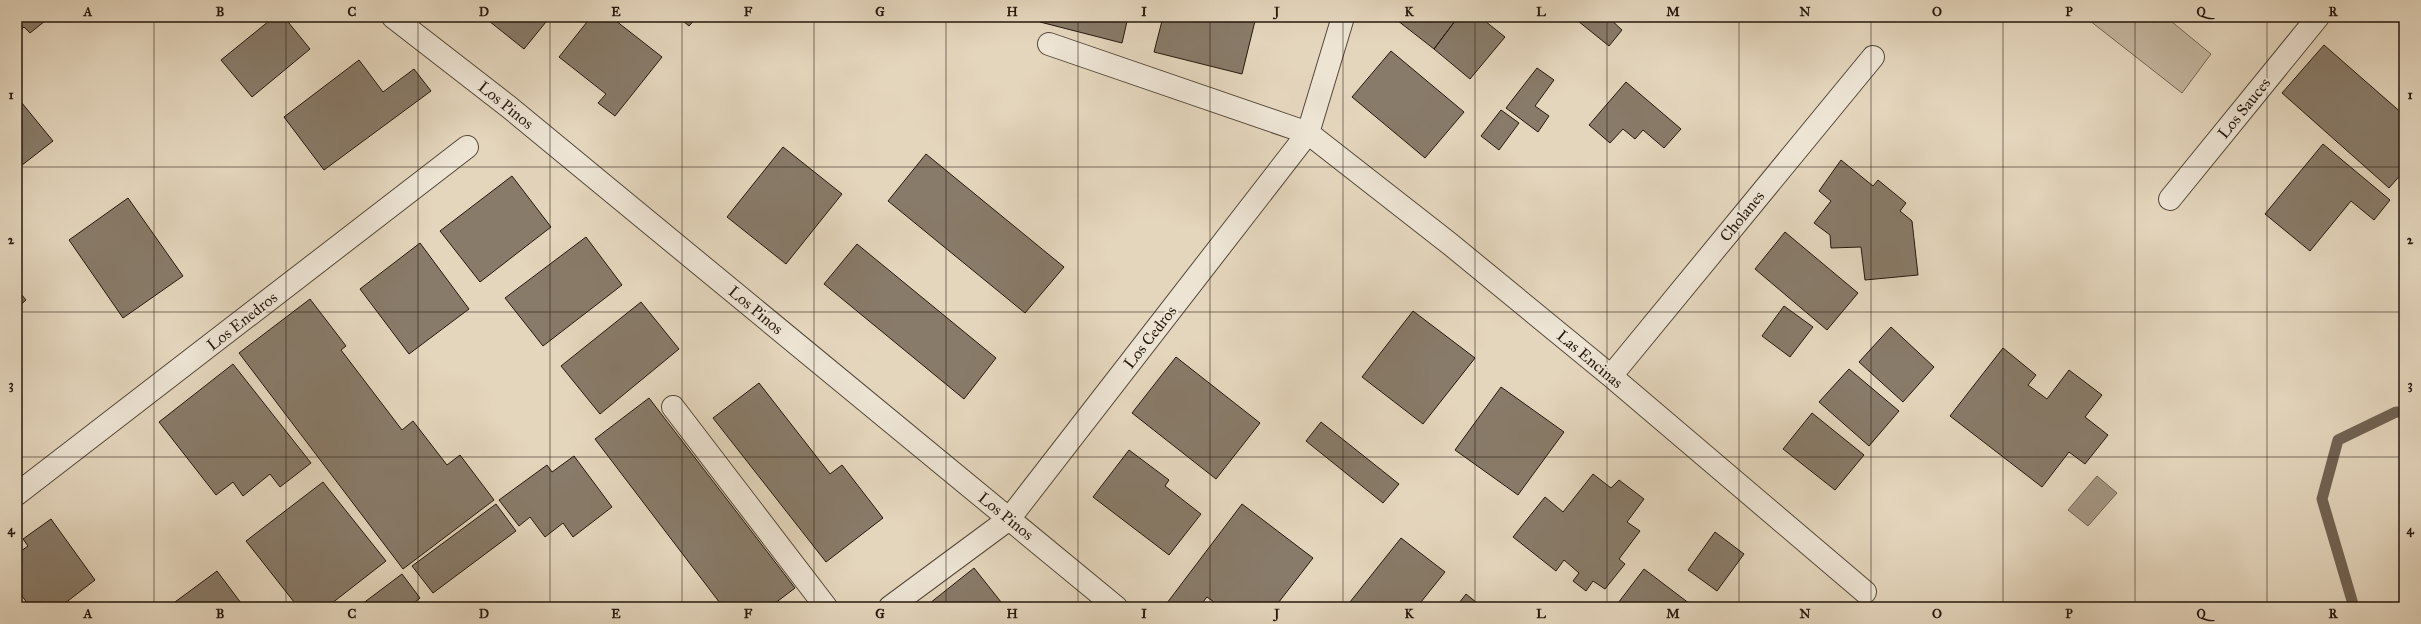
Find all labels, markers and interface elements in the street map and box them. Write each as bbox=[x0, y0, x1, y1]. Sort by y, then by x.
text: A bbox=[83, 4, 93, 20]
text: B bbox=[216, 4, 225, 20]
text: C bbox=[348, 4, 357, 20]
text: D bbox=[479, 4, 489, 20]
text: E bbox=[611, 4, 621, 20]
text: F bbox=[744, 4, 753, 20]
text: G bbox=[875, 4, 885, 20]
text: H bbox=[1006, 4, 1018, 20]
text: I bbox=[1141, 4, 1147, 20]
text: J bbox=[1272, 4, 1280, 20]
text: K bbox=[1404, 4, 1414, 20]
text: L bbox=[1536, 4, 1546, 20]
text: M bbox=[1666, 4, 1680, 20]
text: N bbox=[1799, 4, 1811, 20]
text: O bbox=[1932, 4, 1942, 20]
text: P bbox=[2065, 4, 2073, 20]
text: Q bbox=[2196, 4, 2215, 20]
text: R bbox=[2328, 4, 2338, 20]
street label: Los Sauces bbox=[2214, 74, 2274, 142]
street label: Los Pinos bbox=[475, 77, 538, 133]
text: 1 bbox=[8, 87, 14, 103]
text: 1 bbox=[2407, 87, 2413, 103]
street label: Cholanes bbox=[1716, 187, 1768, 245]
text: 2 bbox=[8, 232, 15, 248]
text: 2 bbox=[2407, 232, 2414, 248]
street label: Los Pinos bbox=[725, 282, 787, 338]
street label: Los Enedros bbox=[203, 288, 281, 354]
street label: Los Cedros bbox=[1119, 302, 1181, 372]
street label: Las Encinas bbox=[1553, 326, 1627, 392]
text: 3 bbox=[8, 377, 14, 393]
text: 3 bbox=[2407, 377, 2413, 393]
street label: Los Pinos bbox=[975, 488, 1038, 544]
text: 4 bbox=[7, 522, 15, 538]
text: 4 bbox=[2406, 522, 2414, 538]
text: A bbox=[83, 606, 93, 622]
text: B bbox=[216, 606, 225, 622]
text: C bbox=[348, 606, 357, 622]
text: D bbox=[479, 606, 489, 622]
text: E bbox=[611, 606, 621, 622]
text: F bbox=[744, 606, 753, 622]
text: G bbox=[875, 606, 885, 622]
text: H bbox=[1006, 606, 1018, 622]
text: I bbox=[1141, 606, 1147, 622]
text: J bbox=[1272, 606, 1280, 622]
text: K bbox=[1404, 606, 1414, 622]
text: L bbox=[1536, 606, 1546, 622]
text: M bbox=[1666, 606, 1680, 622]
text: N bbox=[1799, 606, 1811, 622]
text: O bbox=[1932, 606, 1942, 622]
text: P bbox=[2065, 606, 2073, 622]
text: Q bbox=[2196, 606, 2215, 622]
text: R bbox=[2328, 606, 2338, 622]

